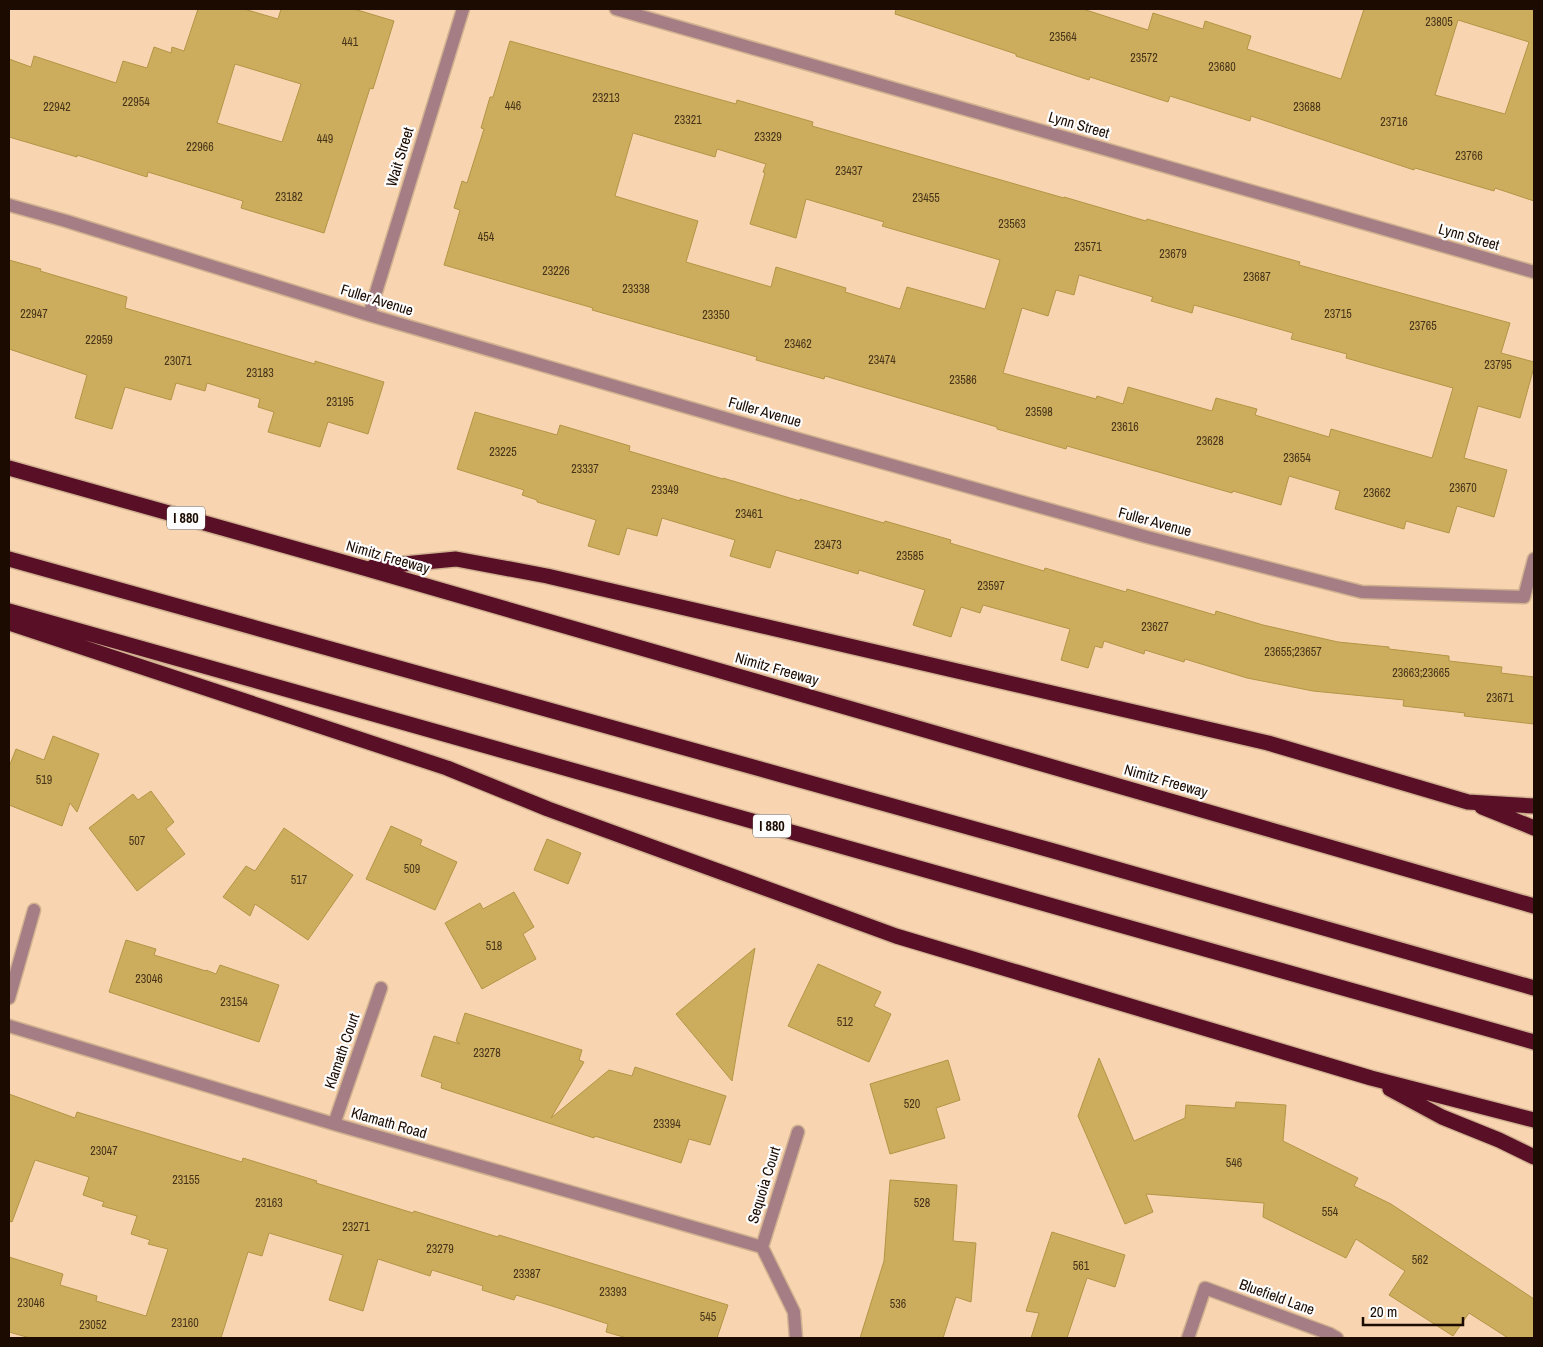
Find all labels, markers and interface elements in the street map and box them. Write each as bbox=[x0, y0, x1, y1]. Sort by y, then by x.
house number: 23805 bbox=[1425, 14, 1453, 30]
house number: 23564 bbox=[1049, 29, 1077, 45]
house number: 441 bbox=[342, 34, 359, 50]
house number: 23572 bbox=[1130, 50, 1158, 66]
house number: 23680 bbox=[1208, 59, 1236, 75]
house number: 23213 bbox=[592, 90, 620, 106]
house number: 22954 bbox=[122, 94, 150, 110]
house number: 446 bbox=[505, 98, 521, 114]
house number: 22942 bbox=[43, 99, 71, 115]
house number: 23688 bbox=[1293, 99, 1321, 115]
street label: Lynn Street bbox=[1046, 106, 1113, 143]
house number: 23321 bbox=[674, 112, 702, 128]
house number: 23716 bbox=[1380, 114, 1408, 130]
street label: Wait Street bbox=[381, 124, 419, 189]
house number: 23329 bbox=[754, 129, 782, 145]
house number: 449 bbox=[317, 131, 333, 147]
house number: 22966 bbox=[186, 139, 214, 155]
house number: 23766 bbox=[1455, 148, 1483, 164]
house number: 23437 bbox=[835, 163, 863, 179]
house number: 23182 bbox=[275, 189, 303, 205]
house number: 23455 bbox=[912, 190, 940, 206]
house number: 23563 bbox=[998, 216, 1026, 232]
street label: Lynn Street bbox=[1436, 218, 1503, 255]
house number: 454 bbox=[478, 229, 495, 245]
house number: 23571 bbox=[1074, 239, 1102, 255]
house number: 23679 bbox=[1159, 246, 1187, 262]
house number: 23226 bbox=[542, 263, 570, 279]
house number: 23687 bbox=[1243, 269, 1271, 285]
street label: Fuller Avenue bbox=[338, 279, 416, 321]
house number: 23338 bbox=[622, 281, 650, 297]
house number: 22947 bbox=[20, 306, 48, 322]
house number: 23715 bbox=[1324, 306, 1352, 322]
house number: 23350 bbox=[702, 307, 730, 323]
house number: 23765 bbox=[1409, 318, 1437, 334]
house number: 22959 bbox=[85, 332, 113, 348]
house number: 23462 bbox=[784, 336, 812, 352]
house number: 23474 bbox=[868, 352, 896, 368]
house number: 23071 bbox=[164, 353, 192, 369]
house number: 23795 bbox=[1484, 357, 1512, 373]
house number: 23183 bbox=[246, 365, 274, 381]
house number: 23586 bbox=[949, 372, 977, 388]
street label: Fuller Avenue bbox=[726, 391, 804, 432]
house number: 23195 bbox=[326, 394, 354, 410]
house number: 23598 bbox=[1025, 404, 1053, 420]
house number: 23616 bbox=[1111, 419, 1139, 435]
house number: 23628 bbox=[1196, 433, 1224, 449]
house number: 23225 bbox=[489, 444, 517, 460]
house number: 23654 bbox=[1283, 450, 1311, 466]
house number: 23337 bbox=[571, 461, 599, 477]
house number: 23670 bbox=[1449, 480, 1477, 496]
house number: 23349 bbox=[651, 482, 679, 498]
house number: 23662 bbox=[1363, 485, 1391, 501]
street label: Fuller Avenue bbox=[1116, 502, 1194, 541]
road number: I 880 bbox=[167, 506, 205, 530]
house number: 23461 bbox=[735, 506, 763, 522]
street label: Nimitz Freeway bbox=[344, 535, 433, 579]
house number: 23473 bbox=[814, 537, 842, 553]
house number: 23585 bbox=[896, 548, 924, 564]
house number: 23597 bbox=[977, 578, 1005, 594]
house number: 23627 bbox=[1141, 619, 1169, 635]
house number: 23655;23657 bbox=[1264, 644, 1322, 660]
street label: Nimitz Freeway bbox=[733, 647, 822, 691]
house number: 23663;23665 bbox=[1392, 665, 1450, 681]
house number: 23671 bbox=[1486, 690, 1514, 706]
street label: Nimitz Freeway bbox=[1122, 759, 1211, 803]
house number: 519 bbox=[36, 772, 52, 788]
road number: I 880 bbox=[753, 814, 791, 838]
house number: 507 bbox=[129, 833, 146, 849]
house number: 509 bbox=[404, 861, 420, 877]
house number: 517 bbox=[291, 872, 308, 888]
house number: 518 bbox=[486, 938, 502, 954]
house number: 23046 bbox=[135, 971, 163, 987]
house number: 23154 bbox=[220, 994, 248, 1010]
street label: Klamath Court bbox=[319, 1010, 364, 1091]
house number: 512 bbox=[837, 1014, 853, 1030]
house number: 23278 bbox=[473, 1045, 501, 1061]
house number: 520 bbox=[904, 1096, 920, 1112]
street label: Klamath Road bbox=[349, 1102, 429, 1143]
house number: 23394 bbox=[653, 1116, 681, 1132]
house number: 23047 bbox=[90, 1143, 118, 1159]
street label: Sequoia Court bbox=[742, 1143, 785, 1226]
house number: 546 bbox=[1226, 1155, 1242, 1171]
house number: 23155 bbox=[172, 1172, 200, 1188]
house number: 23163 bbox=[255, 1195, 283, 1211]
house number: 528 bbox=[914, 1195, 930, 1211]
house number: 554 bbox=[1322, 1204, 1339, 1220]
house number: 23271 bbox=[342, 1219, 370, 1235]
house number: 23279 bbox=[426, 1241, 454, 1257]
house number: 562 bbox=[1412, 1252, 1428, 1268]
house number: 561 bbox=[1073, 1258, 1090, 1274]
house number: 23387 bbox=[513, 1266, 541, 1282]
street label: Bluefield Lane bbox=[1237, 1273, 1318, 1320]
house number: 23393 bbox=[599, 1284, 627, 1300]
scale bar bbox=[1363, 1294, 1463, 1326]
house number: 23046 bbox=[17, 1295, 45, 1311]
house number: 536 bbox=[890, 1296, 906, 1312]
text: 20 m bbox=[1370, 1301, 1397, 1322]
house number: 545 bbox=[700, 1309, 717, 1325]
house number: 23160 bbox=[171, 1315, 199, 1331]
house number: 23052 bbox=[79, 1317, 107, 1333]

